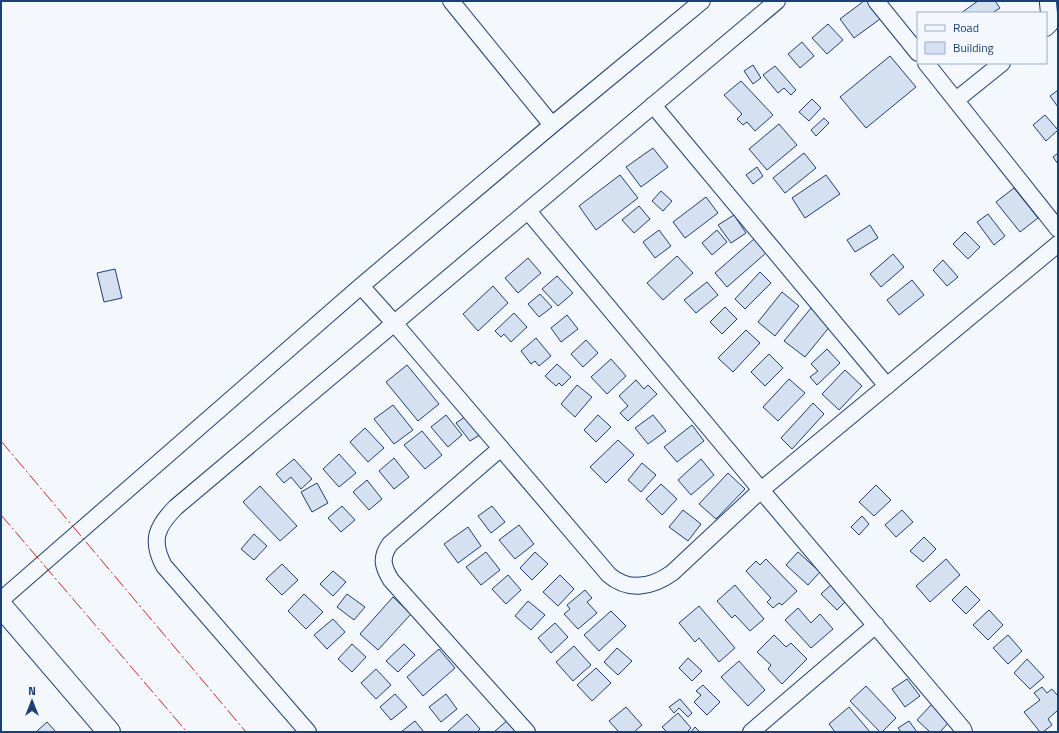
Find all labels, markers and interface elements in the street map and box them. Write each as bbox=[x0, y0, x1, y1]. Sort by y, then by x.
legend bbox=[917, 12, 1047, 64]
text: Road bbox=[953, 18, 979, 37]
text: Building bbox=[953, 38, 994, 57]
north arrow bbox=[12, 681, 52, 721]
text: N bbox=[28, 683, 36, 699]

